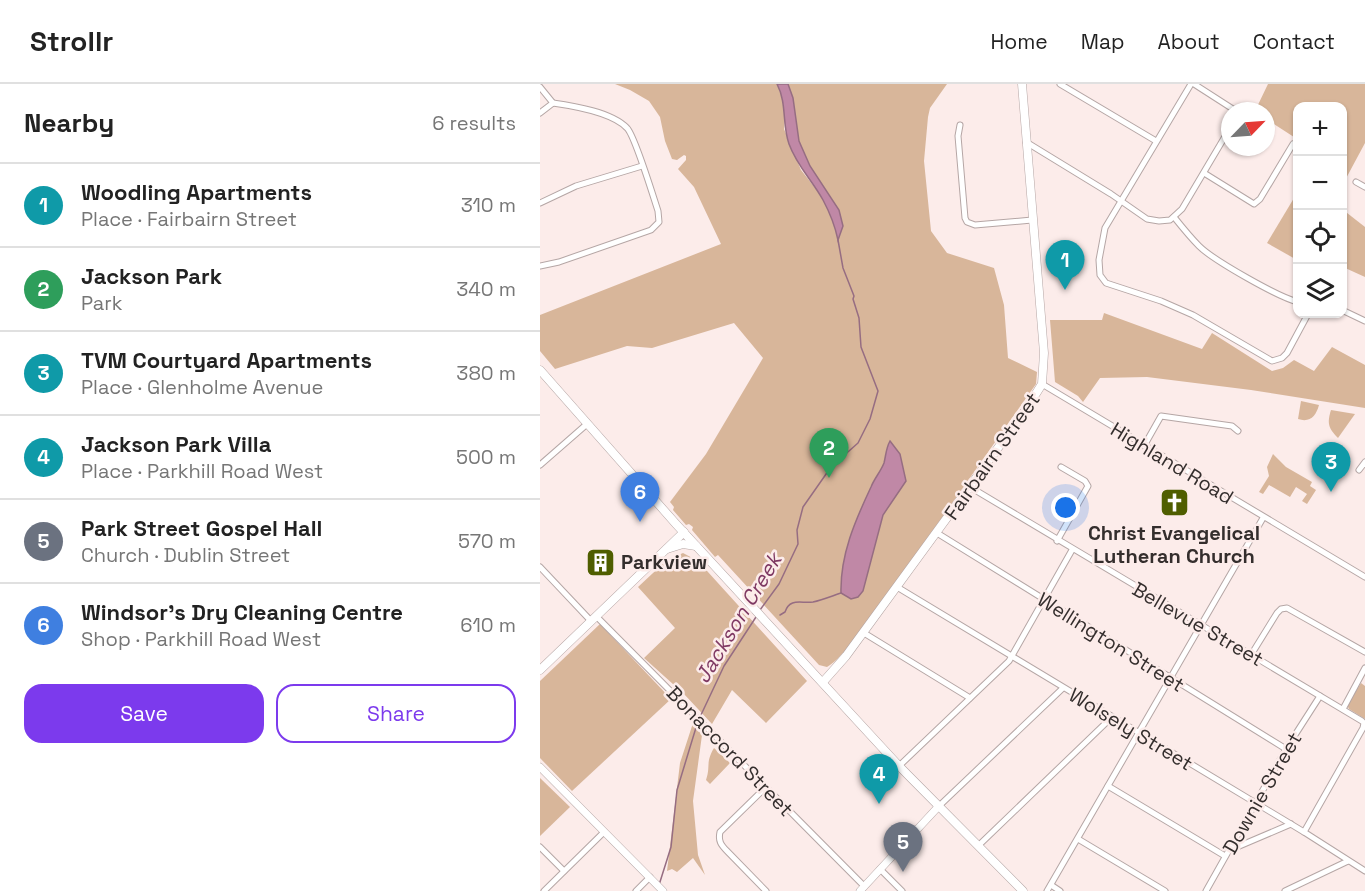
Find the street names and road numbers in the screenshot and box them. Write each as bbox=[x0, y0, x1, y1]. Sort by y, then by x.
street label: Fairbairn Street bbox=[938, 387, 1046, 525]
street label: Highland Road bbox=[1106, 416, 1238, 510]
street label: Bellevue Street bbox=[1128, 576, 1268, 672]
street label: Wellington Street bbox=[1033, 586, 1189, 698]
street label: Bonaccord Street bbox=[661, 680, 799, 822]
street label: Wolsely Street bbox=[1064, 682, 1198, 776]
street label: Downie Street bbox=[1217, 727, 1307, 859]

